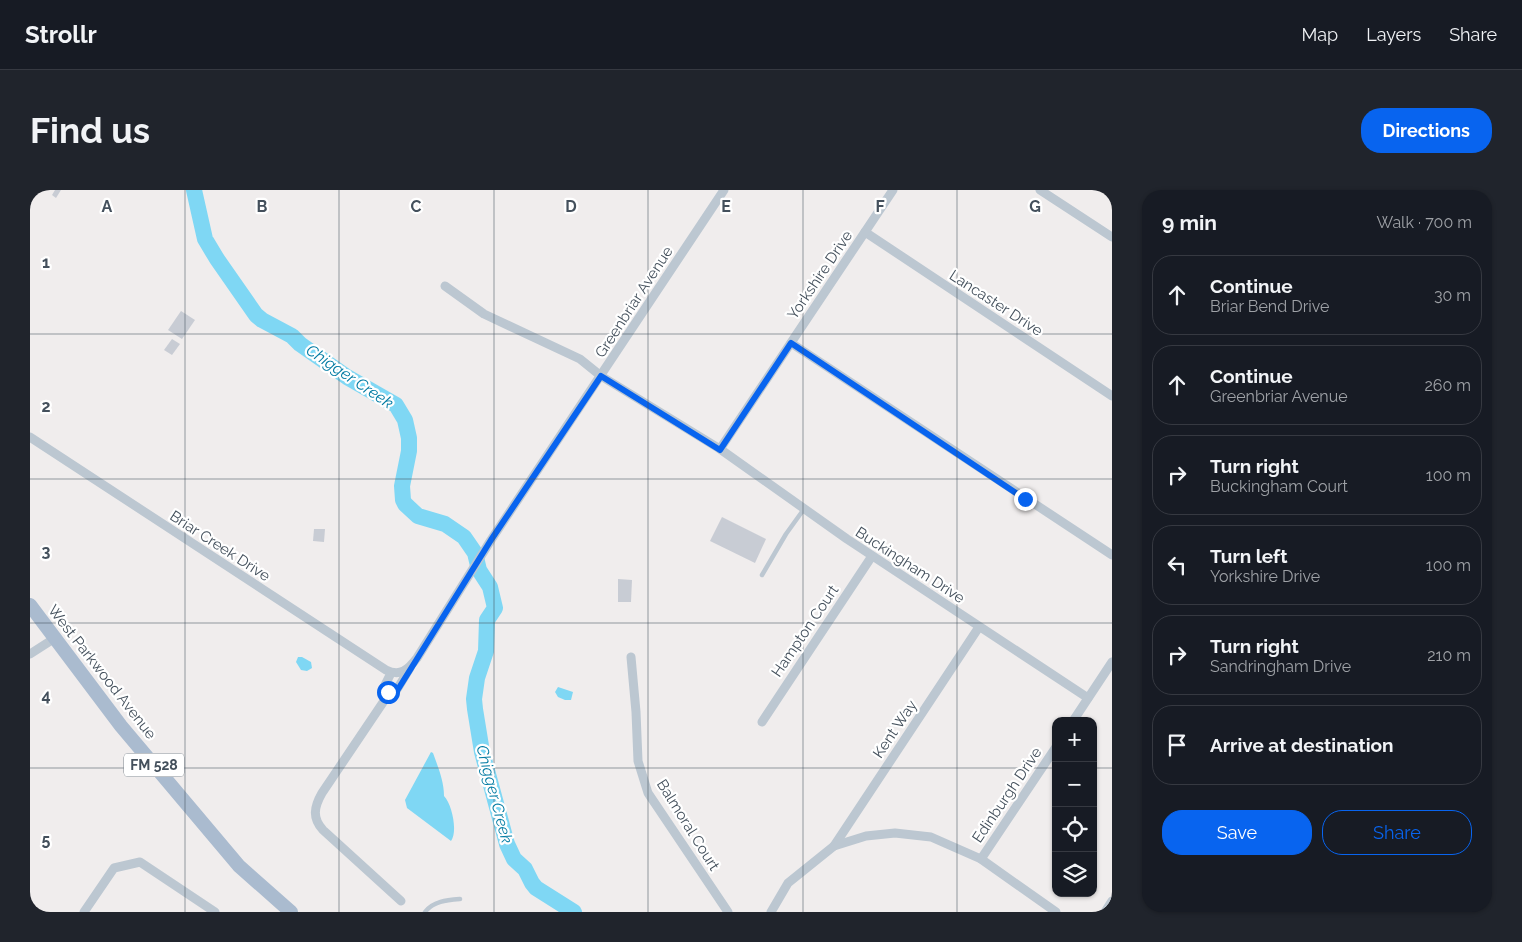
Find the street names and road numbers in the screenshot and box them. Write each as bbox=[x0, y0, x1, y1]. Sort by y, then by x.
street label: Yorkshire Drive bbox=[784, 227, 856, 323]
street label: Greenbriar Avenue bbox=[591, 243, 677, 361]
street label: Lancaster Drive bbox=[946, 266, 1046, 340]
street label: Briar Creek Drive bbox=[166, 507, 274, 585]
street label: Buckingham Drive bbox=[852, 523, 968, 607]
street label: Hampton Court bbox=[768, 582, 842, 680]
street label: West Parkwood Avenue bbox=[44, 601, 160, 743]
street label: Kent Way bbox=[869, 697, 921, 761]
street label: Edinburgh Drive bbox=[968, 744, 1046, 846]
road number: FM 528 bbox=[124, 754, 184, 776]
street label: Balmoral Court bbox=[653, 776, 723, 874]

